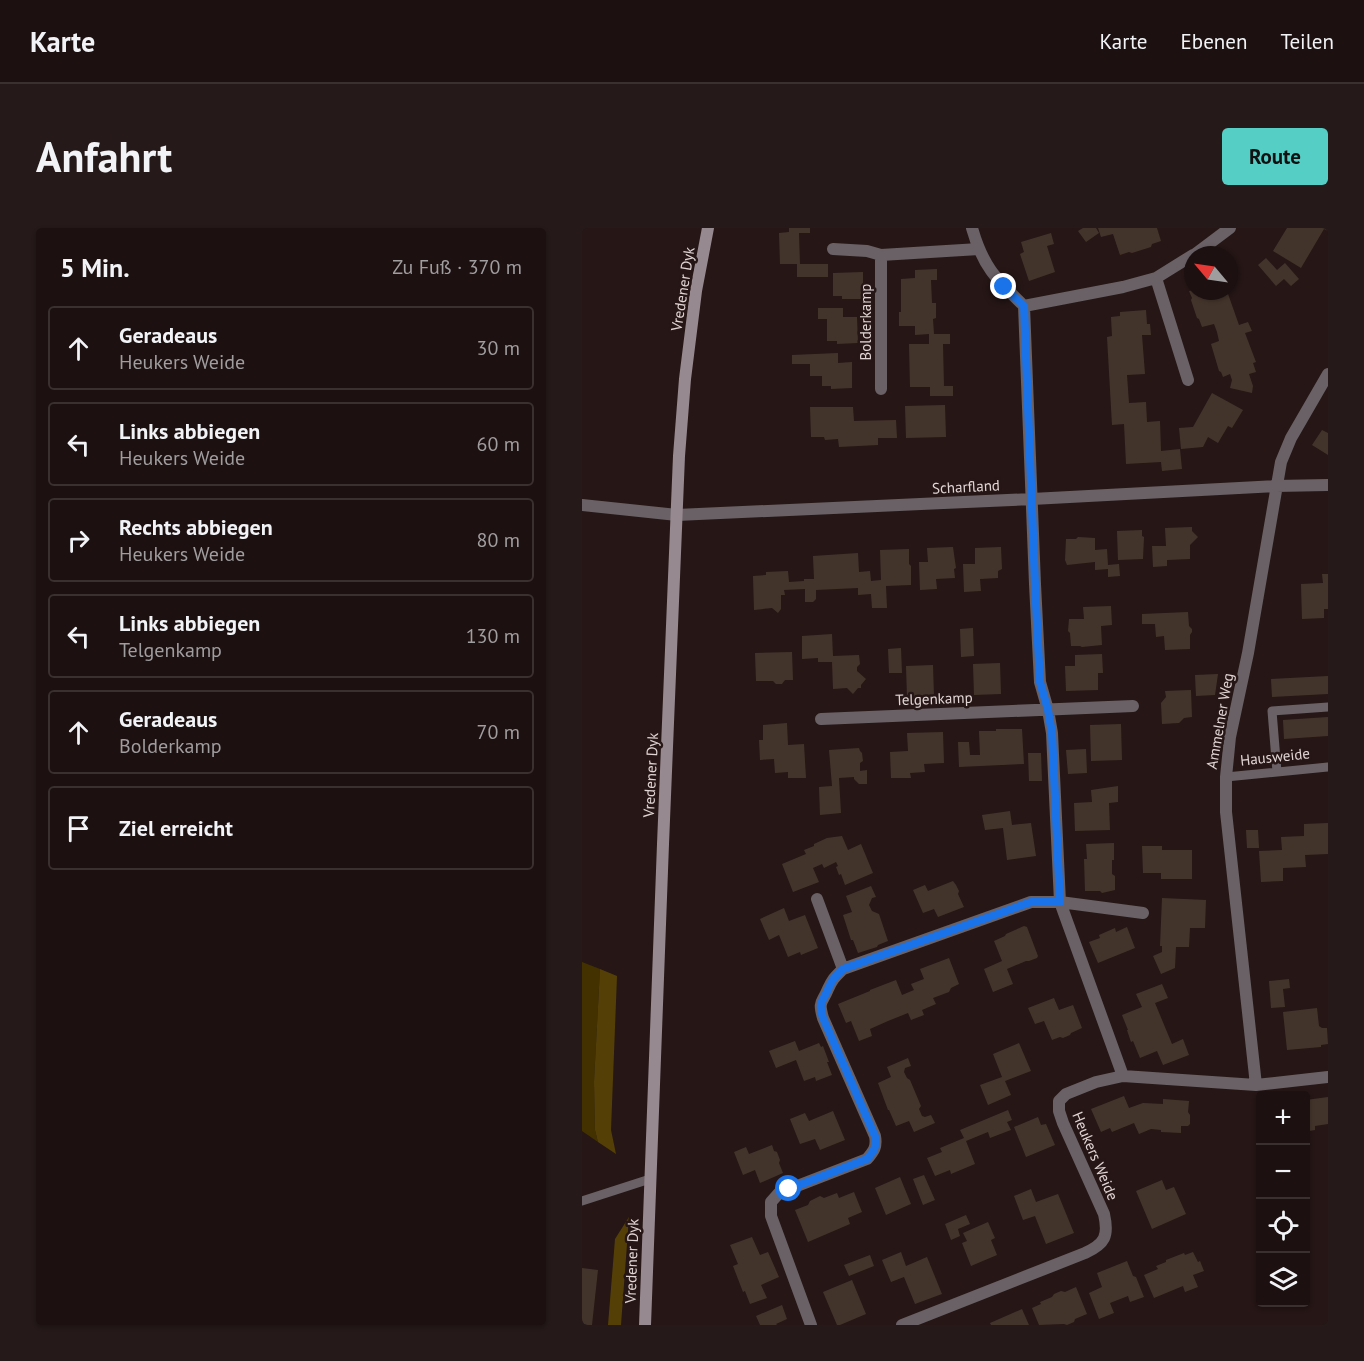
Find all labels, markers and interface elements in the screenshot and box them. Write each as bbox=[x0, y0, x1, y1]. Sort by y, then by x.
text: Karte bbox=[30, 23, 95, 60]
text: Karte bbox=[1100, 28, 1148, 55]
text: Ebenen bbox=[1181, 28, 1247, 55]
text: Teilen bbox=[1280, 28, 1334, 55]
button: Route bbox=[1222, 128, 1328, 185]
text: Anfahrt bbox=[36, 129, 172, 184]
street label: Vredener Dyk bbox=[666, 245, 699, 333]
north arrow bbox=[1184, 246, 1238, 300]
text: 5 Min. bbox=[60, 251, 130, 284]
text: Zu Fuß · 370 m bbox=[392, 254, 522, 280]
route end bbox=[990, 273, 1016, 299]
street label: Bolderkamp bbox=[856, 284, 875, 360]
text: Geradeaus bbox=[119, 321, 217, 349]
icon: ahead bbox=[62, 332, 95, 365]
text: 30 m bbox=[477, 335, 520, 361]
text: Heukers Weide bbox=[119, 349, 245, 375]
text: Links abbiegen bbox=[119, 417, 260, 445]
icon: left bbox=[62, 428, 95, 461]
text: 60 m bbox=[477, 431, 520, 457]
text: Heukers Weide bbox=[119, 445, 245, 471]
street label: Scharfland bbox=[932, 475, 1000, 498]
text: Rechts abbiegen bbox=[119, 513, 273, 541]
icon: right bbox=[62, 524, 95, 557]
text: 80 m bbox=[477, 527, 520, 553]
text: Heukers Weide bbox=[119, 541, 245, 567]
text: Links abbiegen bbox=[119, 609, 260, 637]
icon: left bbox=[62, 620, 95, 653]
text: 130 m bbox=[466, 623, 520, 649]
text: Telgenkamp bbox=[119, 637, 222, 663]
street label: Ammelner Weg bbox=[1202, 671, 1237, 770]
street label: Telgenkamp bbox=[895, 688, 973, 709]
text: Geradeaus bbox=[119, 705, 217, 733]
icon: ahead bbox=[62, 716, 95, 749]
text: 70 m bbox=[477, 719, 520, 745]
street label: Vredener Dyk bbox=[639, 731, 662, 819]
text: Bolderkamp bbox=[119, 733, 222, 759]
street label: Hausweide bbox=[1239, 743, 1311, 770]
icon: arrive bbox=[62, 812, 95, 845]
text: Ziel erreicht bbox=[119, 814, 233, 842]
map controls bbox=[1256, 1091, 1310, 1307]
button: + bbox=[1256, 1091, 1310, 1145]
street label: Heukers Weide bbox=[1068, 1109, 1123, 1203]
button: − bbox=[1256, 1145, 1310, 1199]
route start bbox=[775, 1175, 801, 1201]
button: locate bbox=[1256, 1199, 1310, 1253]
street label: Vredener Dyk bbox=[620, 1217, 643, 1305]
button: layers bbox=[1256, 1253, 1310, 1307]

